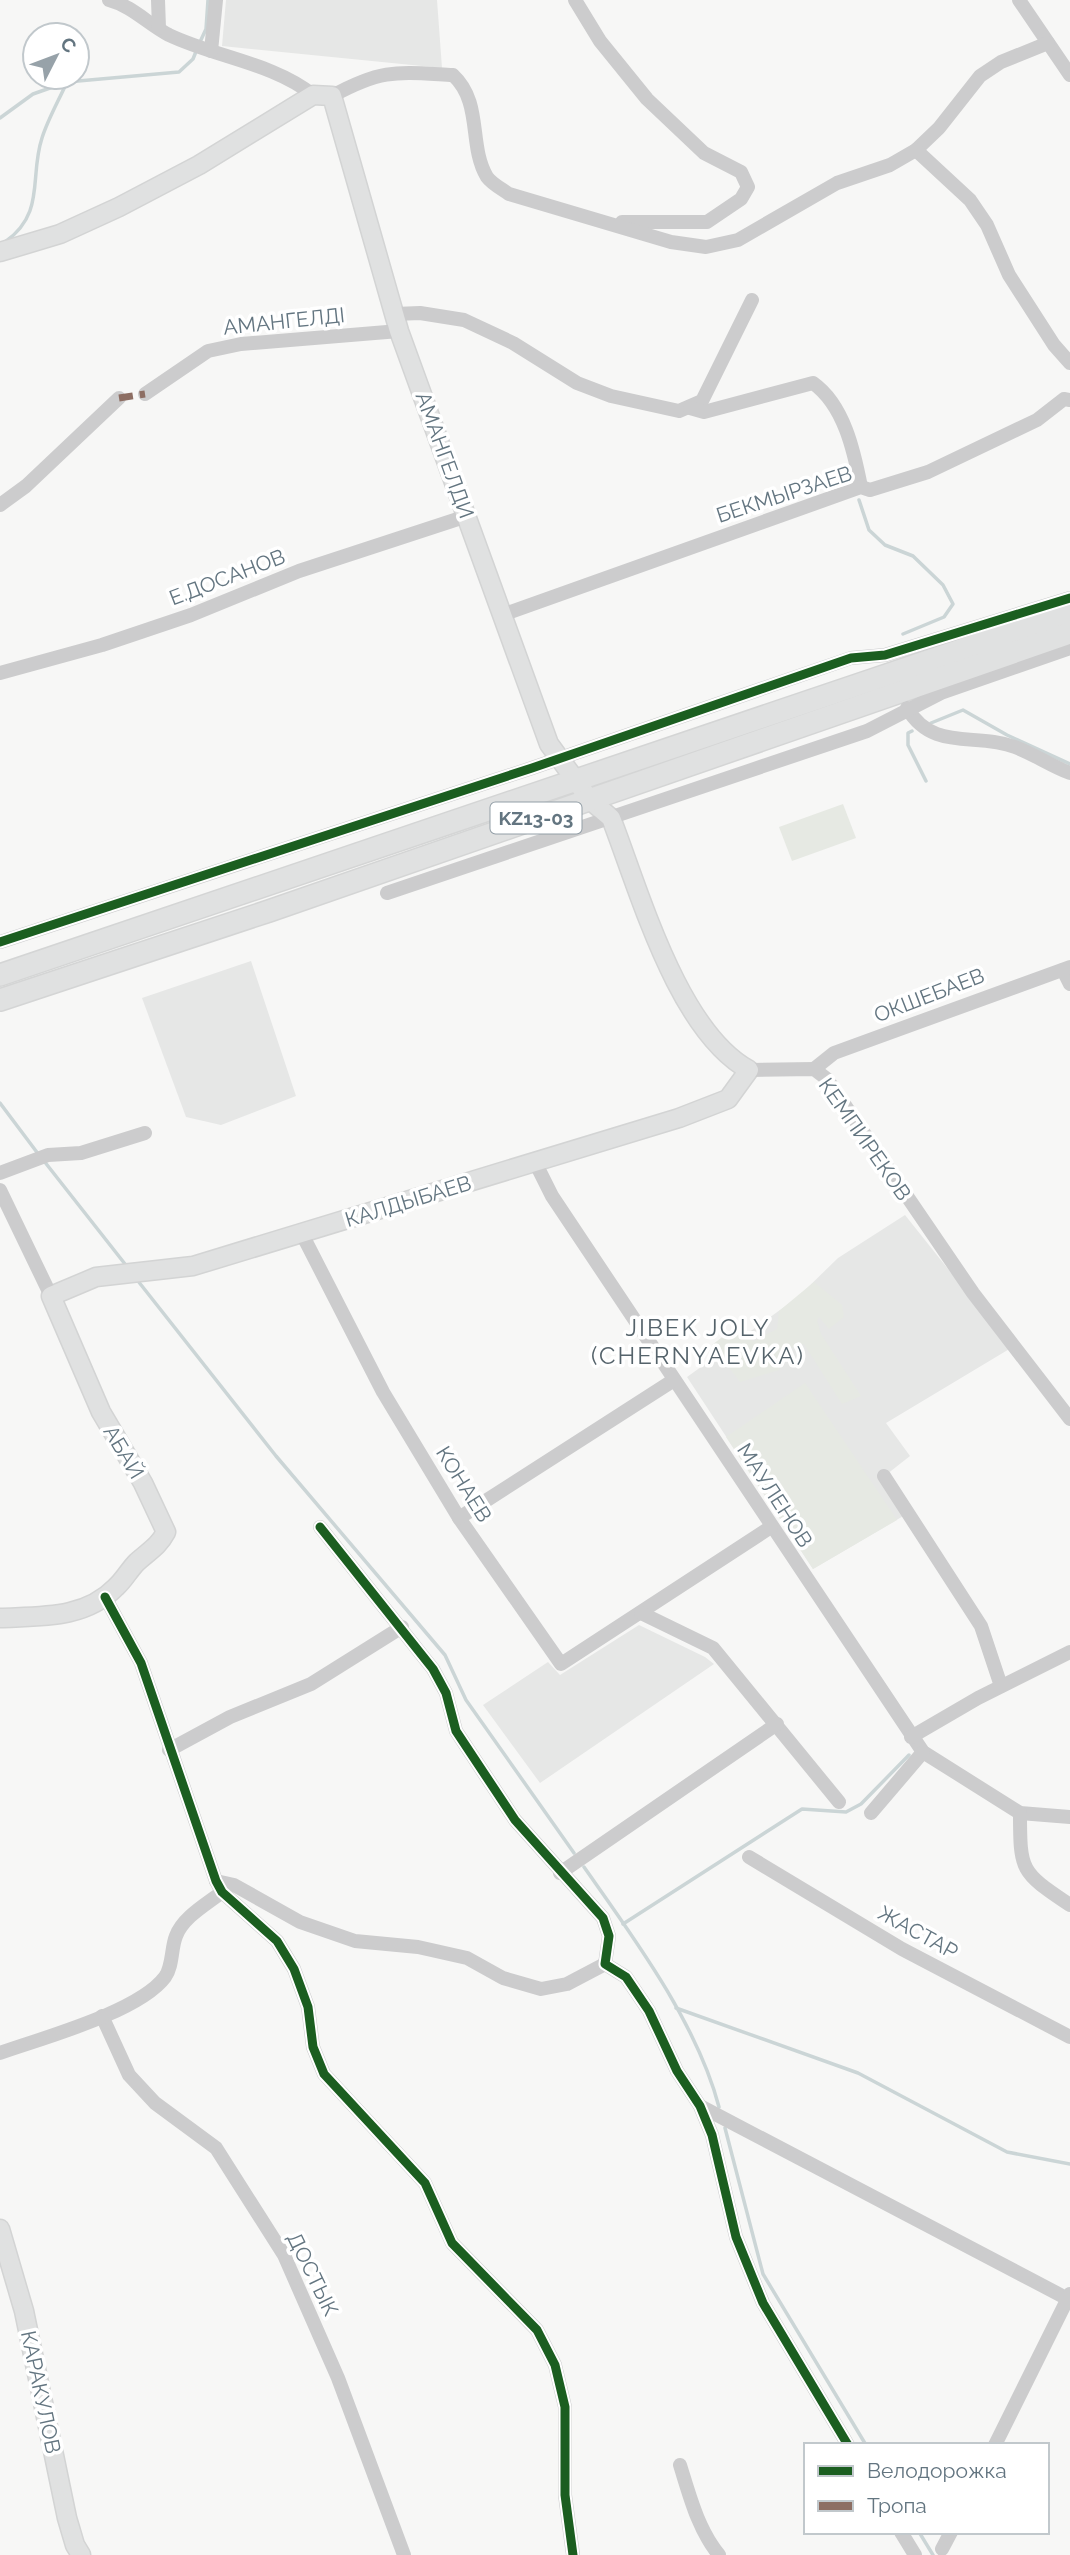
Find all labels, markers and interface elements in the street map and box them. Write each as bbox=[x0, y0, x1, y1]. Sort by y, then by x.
north arrow bbox=[21, 21, 91, 91]
text: С bbox=[56, 32, 81, 57]
street label: АМАНГЕЛДІ bbox=[222, 302, 346, 340]
street label: АМАНГЕЛДИ bbox=[411, 388, 479, 522]
street label: БЕКМЫРЗАЕВ bbox=[713, 460, 855, 528]
street label: Е.ДОСАНОВ bbox=[166, 543, 288, 611]
road number: KZ13-03 bbox=[490, 803, 582, 834]
street label: ОКШЕБАЕВ bbox=[870, 963, 988, 1027]
street label: КЕМПИРЕКОВ bbox=[814, 1073, 916, 1205]
street label: КАЛДЫБАЕВ bbox=[342, 1170, 474, 1232]
district label: JIBEK JOLY (CHERNYAEVKA) bbox=[591, 1313, 805, 1370]
street label: АБАЙ bbox=[98, 1421, 150, 1483]
street label: МАУЛЕНОВ bbox=[732, 1438, 818, 1552]
street label: КОНАЕВ bbox=[431, 1441, 497, 1527]
street label: ЖАСТАР bbox=[874, 1900, 962, 1964]
street label: ДОСТЫК bbox=[282, 2228, 344, 2320]
street label: КАРАКУЛОВ bbox=[16, 2328, 66, 2456]
legend bbox=[804, 2443, 1049, 2534]
text: Велодорожка bbox=[867, 2458, 1007, 2483]
text: Тропа bbox=[867, 2493, 927, 2518]

